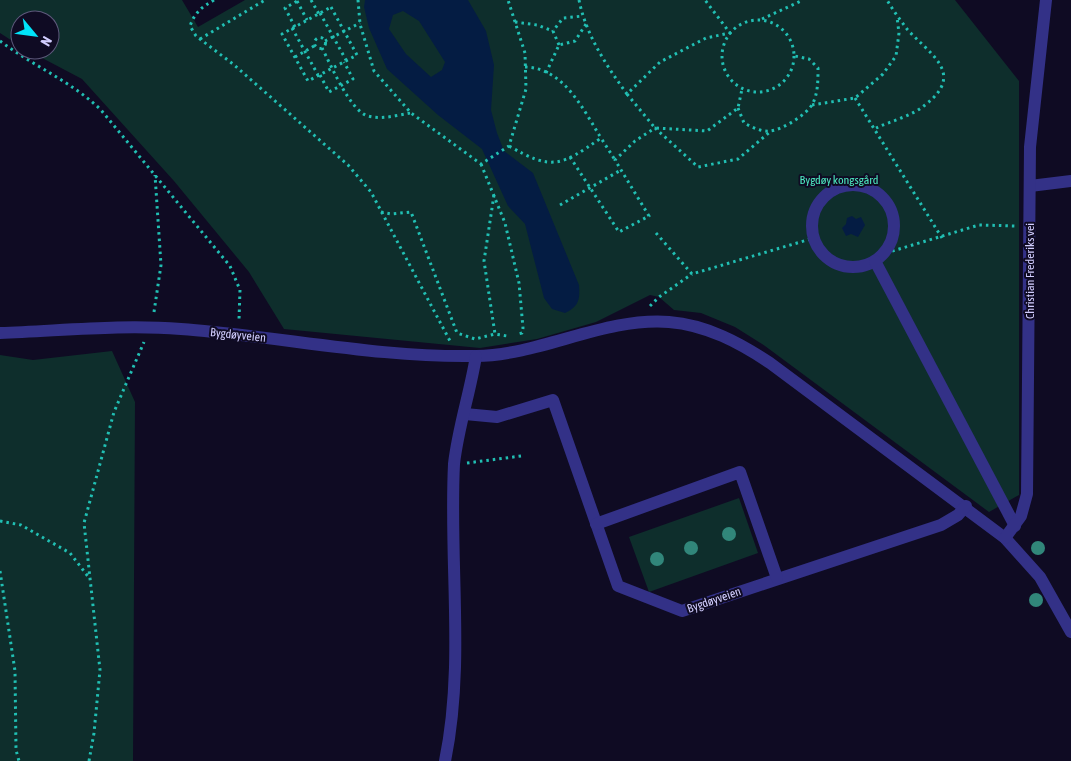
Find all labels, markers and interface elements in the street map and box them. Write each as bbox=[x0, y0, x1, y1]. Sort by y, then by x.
north arrow bbox=[10, 10, 60, 60]
text: N bbox=[37, 34, 55, 49]
park label: Bygdøy kongsgård bbox=[800, 173, 878, 187]
street label: Christian Frederiks vei bbox=[1023, 223, 1037, 319]
street label: Bygdøyveien bbox=[209, 325, 267, 345]
street label: Bygdøyveien bbox=[685, 584, 743, 616]

